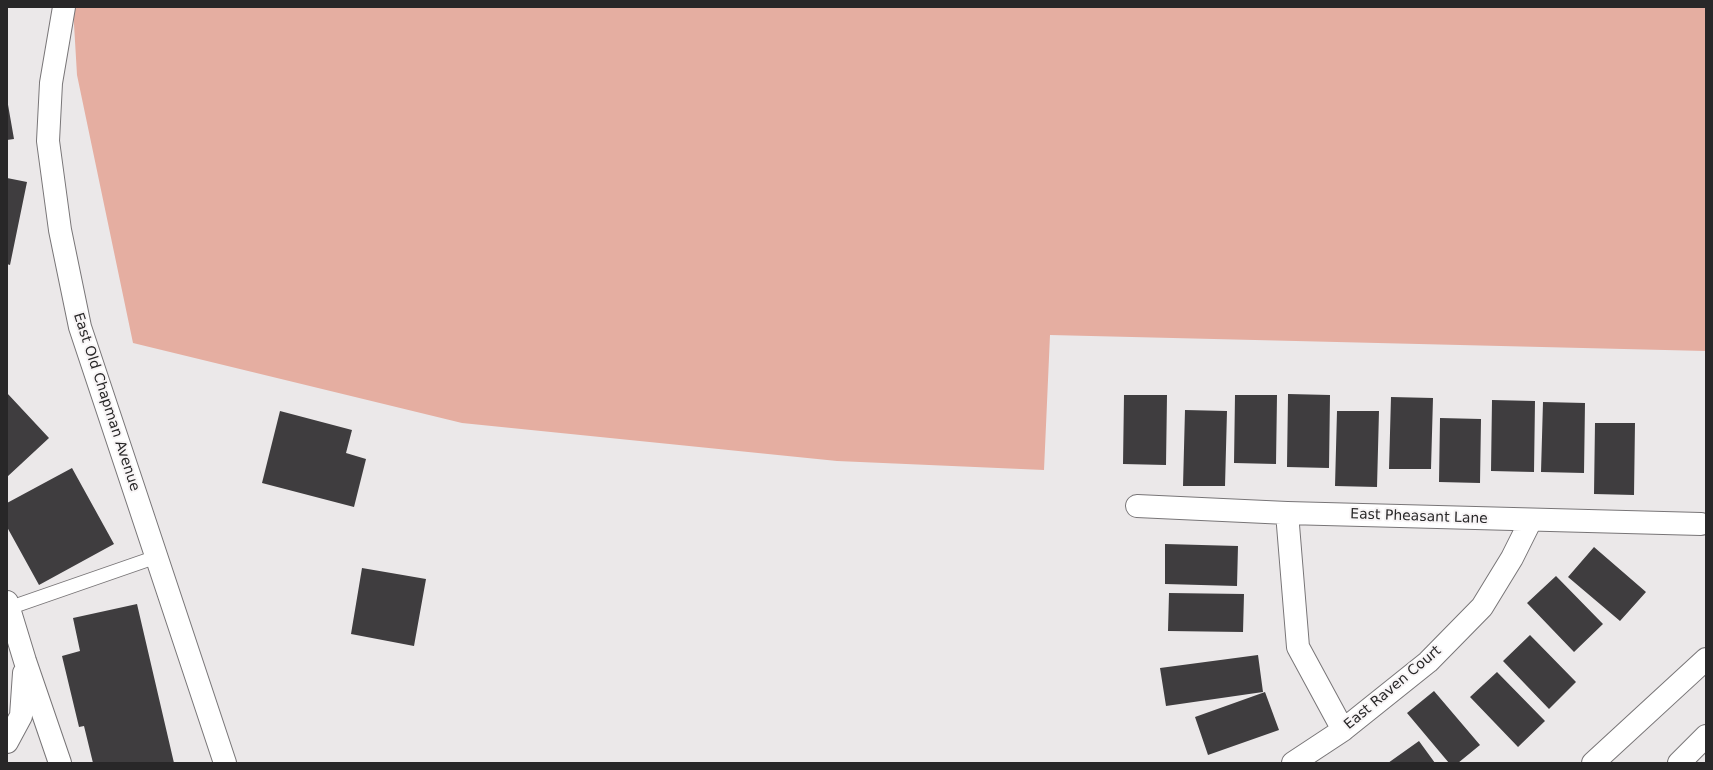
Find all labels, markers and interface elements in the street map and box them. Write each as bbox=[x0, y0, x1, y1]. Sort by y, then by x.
street label: East Old Chapman Avenue bbox=[69, 311, 143, 493]
street label: East Pheasant Lane bbox=[1350, 506, 1488, 528]
street label: East Raven Court bbox=[1341, 643, 1445, 733]

